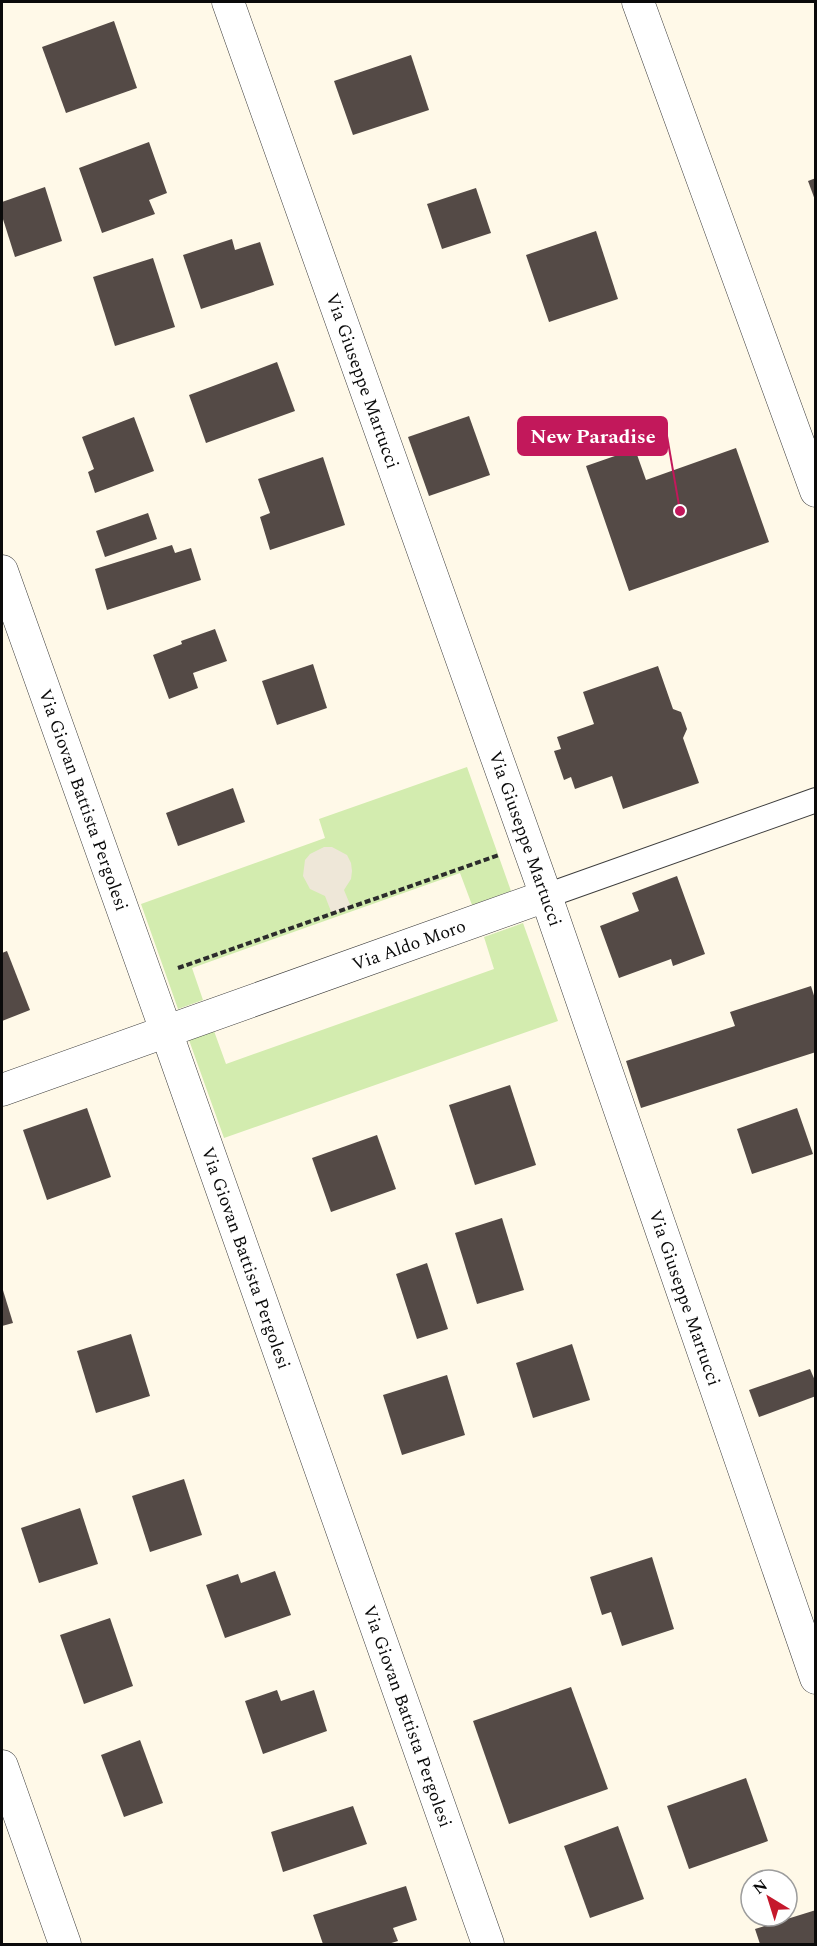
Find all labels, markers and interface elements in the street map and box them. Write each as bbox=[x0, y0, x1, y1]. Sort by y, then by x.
street label: Via Giuseppe Martucci bbox=[319, 289, 406, 472]
callout: New Paradise bbox=[518, 417, 667, 455]
text: New Paradise bbox=[530, 422, 656, 452]
street label: Via Giovan Battista Pergolesi bbox=[32, 685, 136, 915]
street label: Via Giuseppe Martucci bbox=[482, 747, 569, 930]
street label: Via Aldo Moro bbox=[348, 912, 470, 978]
street label: Via Giovan Battista Pergolesi bbox=[194, 1143, 298, 1373]
street label: Via Giuseppe Martucci bbox=[642, 1206, 728, 1390]
street label: Via Giovan Battista Pergolesi bbox=[356, 1601, 459, 1831]
north arrow bbox=[739, 1868, 799, 1928]
text: N bbox=[748, 1873, 773, 1900]

